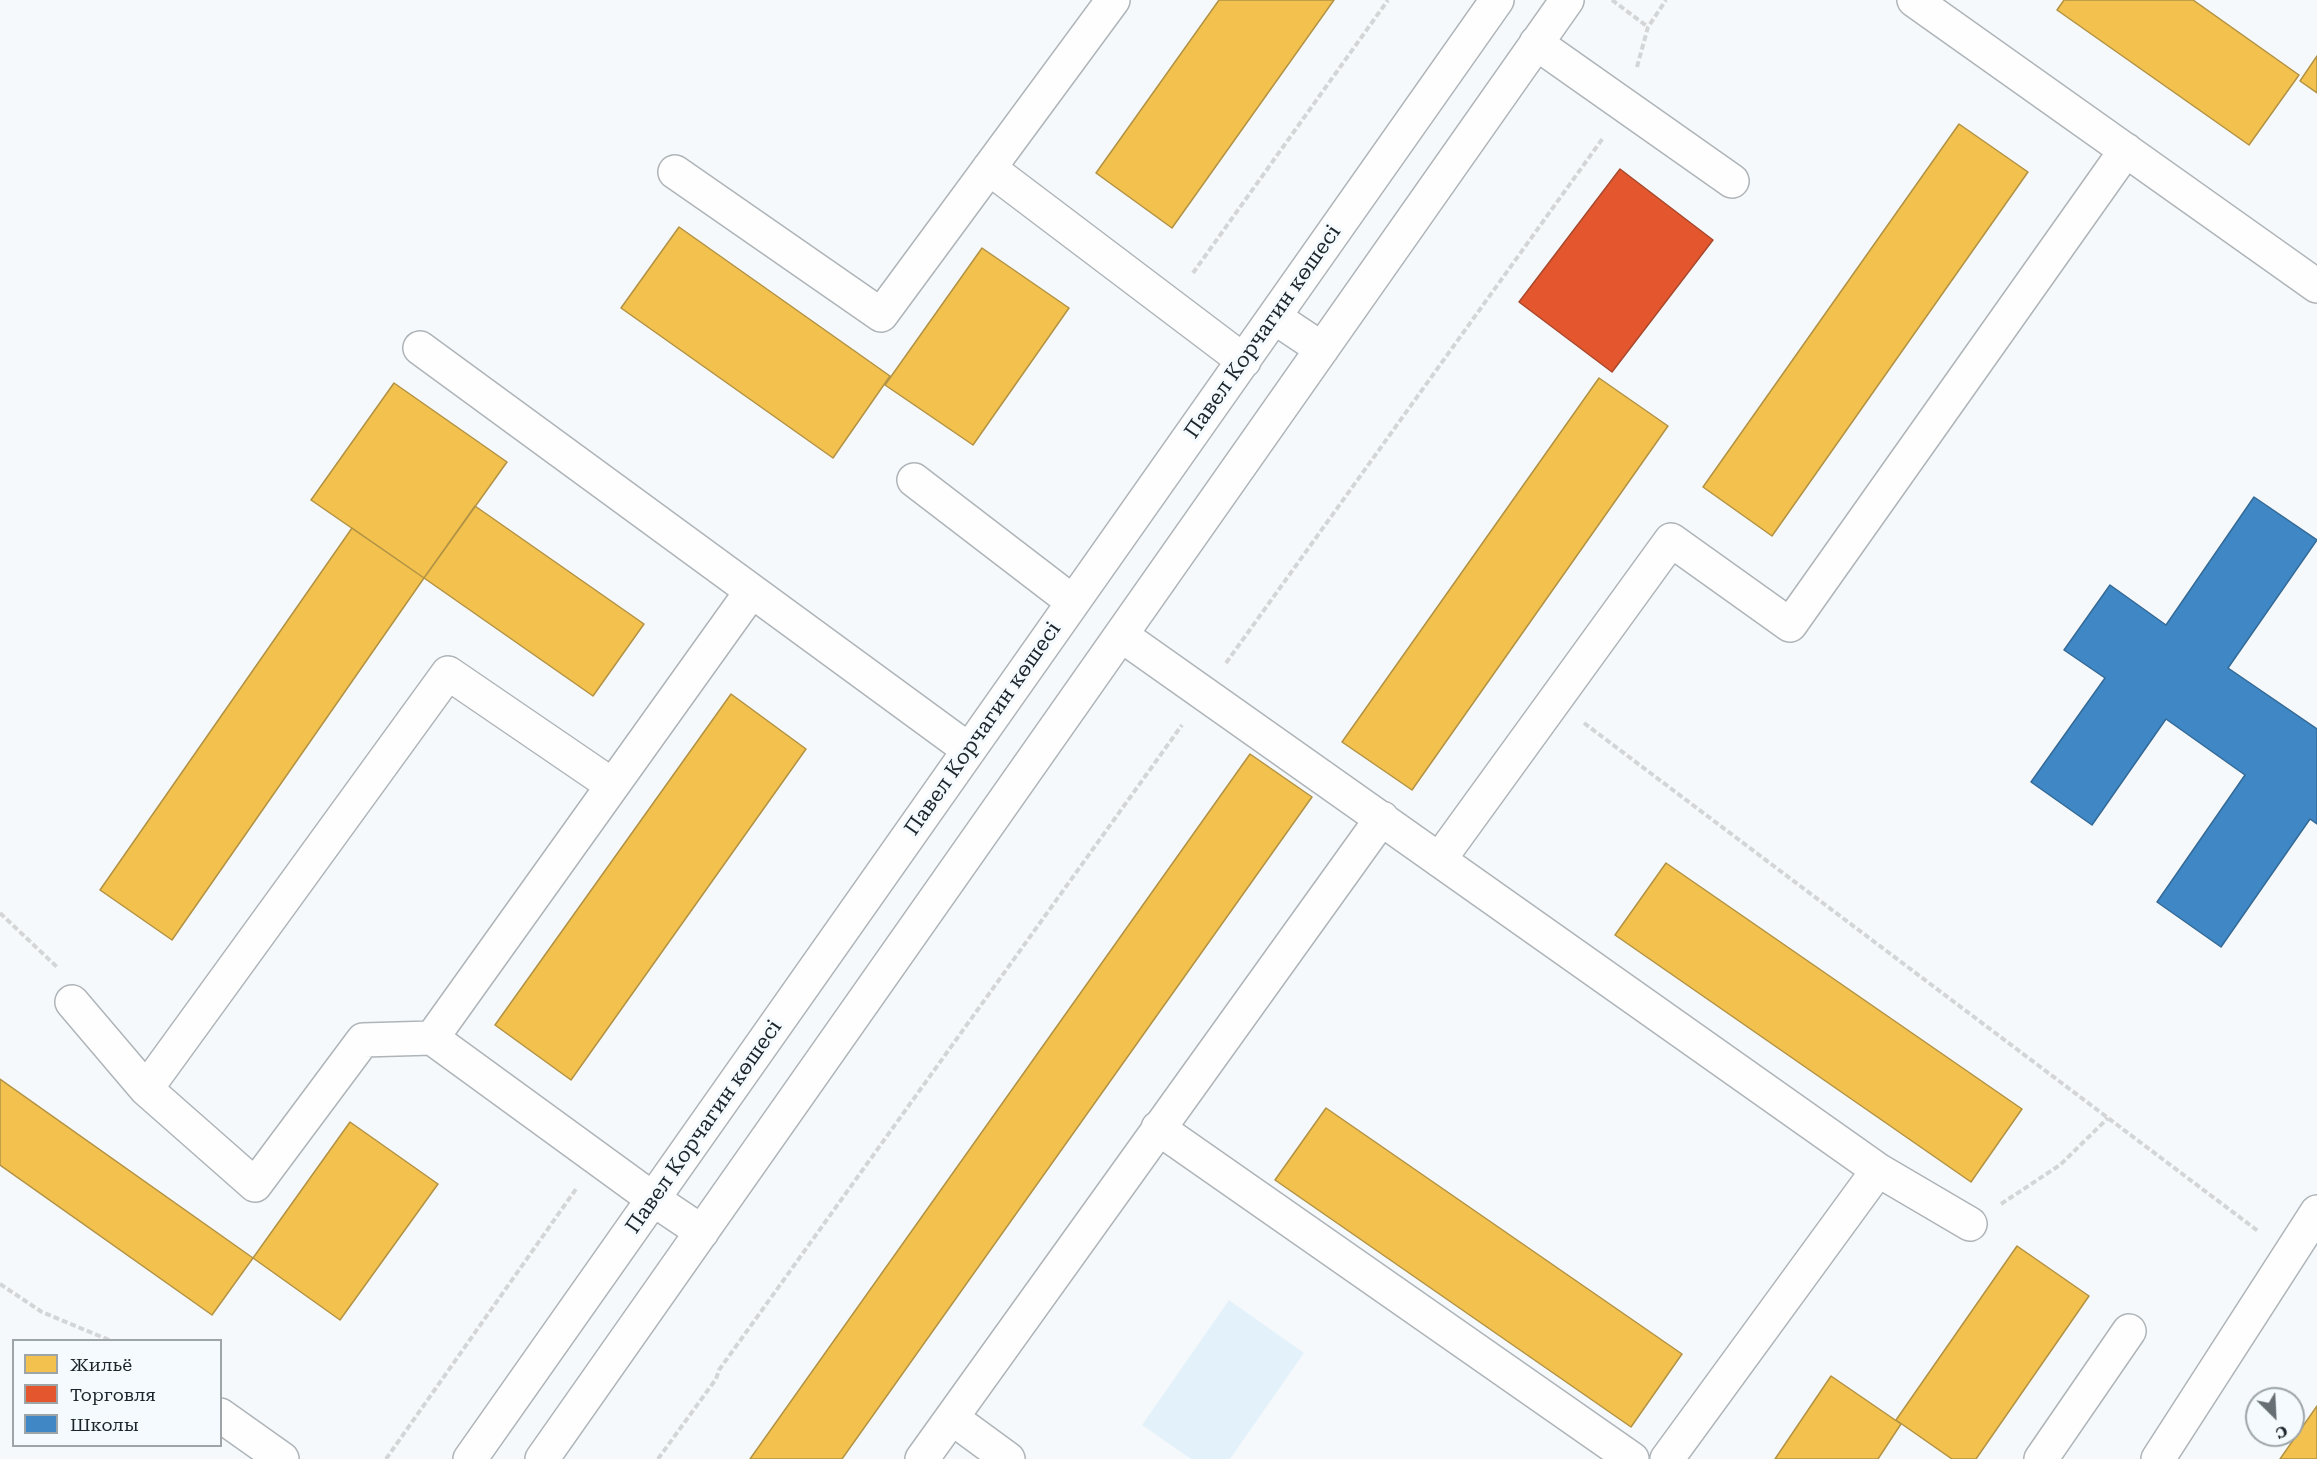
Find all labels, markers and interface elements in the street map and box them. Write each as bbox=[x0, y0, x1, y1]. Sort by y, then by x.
street label: Павел Корчагин көшесі bbox=[1180, 221, 1346, 443]
street label: Павел Корчагин көшесі bbox=[900, 618, 1066, 840]
street label: Павел Корчагин көшесі bbox=[621, 1016, 787, 1238]
legend bbox=[12, 1339, 222, 1447]
text: Жильё bbox=[70, 1354, 132, 1375]
text: Торговля bbox=[70, 1384, 156, 1405]
north arrow bbox=[2245, 1387, 2305, 1447]
text: Школы bbox=[70, 1414, 139, 1435]
text: С bbox=[2273, 1421, 2291, 1443]

